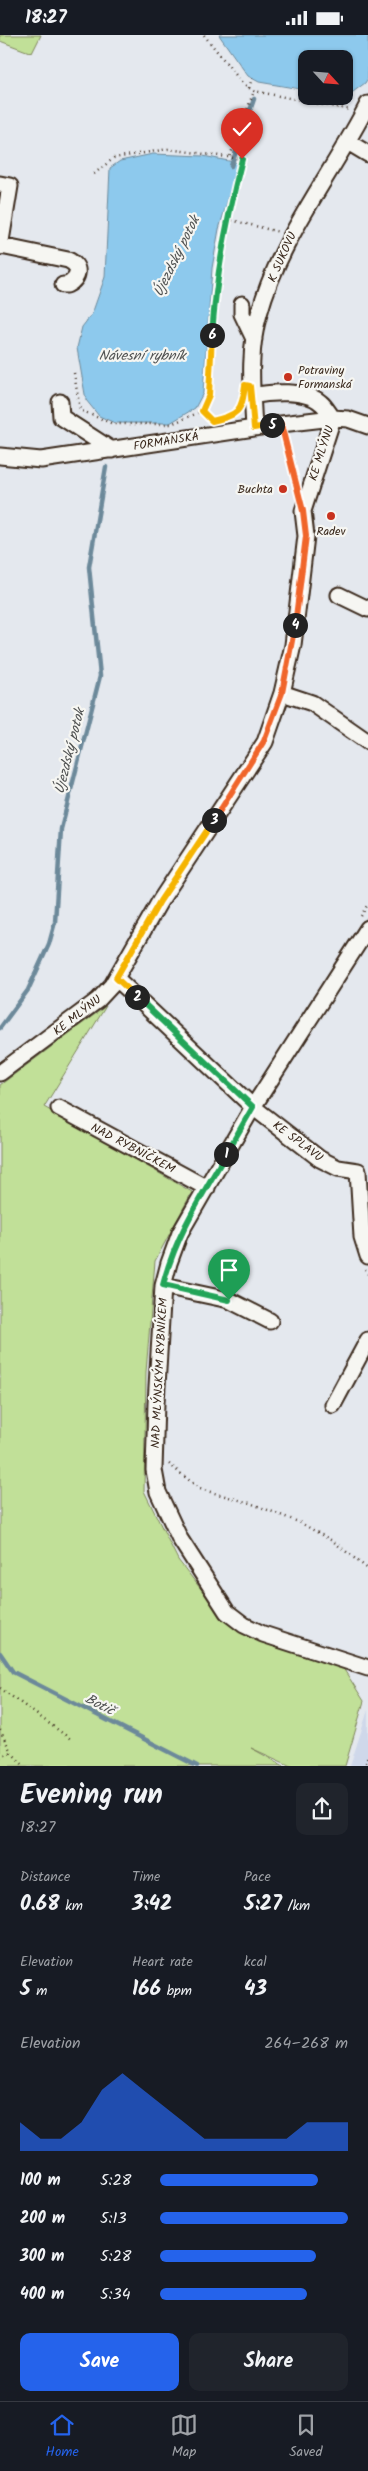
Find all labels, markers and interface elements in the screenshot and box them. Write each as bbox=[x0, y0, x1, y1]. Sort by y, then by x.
text: 18:27 bbox=[25, 3, 67, 33]
north arrow bbox=[298, 50, 352, 105]
map controls bbox=[298, 50, 353, 105]
pin bbox=[221, 108, 263, 159]
icon: check bbox=[228, 115, 256, 143]
water label: Újezdský potok bbox=[148, 210, 207, 301]
street label: K SUKOVU bbox=[263, 229, 302, 285]
pin: 6 bbox=[200, 323, 224, 347]
text: 6 bbox=[209, 324, 216, 346]
water label: Návesní rybník bbox=[99, 345, 188, 367]
place label: Potraviny Formanská bbox=[298, 361, 353, 394]
marker: Potraviny Formanská bbox=[282, 371, 294, 383]
pin: 5 bbox=[260, 413, 284, 437]
text: 5 bbox=[269, 414, 276, 436]
street label: KE MLÝNU bbox=[304, 423, 339, 483]
street label: FORMANSKÁ bbox=[132, 427, 200, 456]
place label: Buchta bbox=[238, 480, 273, 499]
marker: Buchta bbox=[277, 483, 289, 495]
marker: Radev bbox=[325, 510, 337, 522]
place label: Radev bbox=[316, 522, 346, 541]
pin: 4 bbox=[282, 613, 308, 637]
text: 4 bbox=[292, 614, 299, 636]
water label: Újezdský potok bbox=[49, 704, 92, 796]
pin: 3 bbox=[202, 807, 226, 833]
text: 3 bbox=[211, 809, 218, 831]
pin: 2 bbox=[124, 985, 150, 1009]
text: 2 bbox=[133, 986, 142, 1008]
street label: KE MLÝNU bbox=[49, 990, 106, 1040]
street label: KE SPLAVU bbox=[268, 1116, 327, 1167]
street label: NAD RYBNÍČKEM bbox=[87, 1118, 179, 1179]
pin: 1 bbox=[214, 1141, 238, 1167]
text: 1 bbox=[224, 1143, 229, 1165]
pin bbox=[208, 1249, 250, 1300]
icon: arrive bbox=[215, 1256, 243, 1284]
street label: NAD MLÝNSKÝM RYBNÍKEM bbox=[146, 1297, 173, 1449]
water label: Botič bbox=[81, 1688, 121, 1723]
text: Evening run bbox=[20, 1773, 163, 1818]
button: share bbox=[296, 1783, 348, 1835]
text: 18:27 bbox=[20, 1815, 55, 1840]
text: Distance bbox=[20, 1866, 70, 1888]
text: Time bbox=[132, 1866, 160, 1888]
text: Pace bbox=[244, 1866, 271, 1888]
text: 0.68 bbox=[20, 1888, 60, 1921]
text: 3:42 bbox=[132, 1888, 172, 1921]
text: 5:27 bbox=[244, 1888, 282, 1921]
text: km bbox=[60, 1895, 83, 1917]
text: /km bbox=[282, 1895, 310, 1917]
text: Elevation bbox=[20, 1951, 73, 1973]
text: Heart rate bbox=[132, 1951, 193, 1973]
text: kcal bbox=[244, 1951, 267, 1973]
text: 5 bbox=[20, 1973, 31, 2006]
text: 166 bbox=[132, 1973, 161, 2006]
text: 43 bbox=[244, 1973, 267, 2006]
text: m bbox=[31, 1980, 47, 2002]
text: bpm bbox=[161, 1980, 192, 2002]
text: Elevation bbox=[20, 2031, 81, 2056]
text: 264–268 m bbox=[264, 2031, 348, 2056]
text: 100 m bbox=[20, 2168, 61, 2193]
text: 5:28 bbox=[100, 2168, 131, 2193]
text: 200 m bbox=[20, 2206, 65, 2231]
text: 5:13 bbox=[100, 2206, 127, 2231]
text: 300 m bbox=[20, 2244, 64, 2269]
text: 5:28 bbox=[100, 2244, 131, 2269]
text: 400 m bbox=[20, 2282, 64, 2307]
text: 5:34 bbox=[100, 2282, 130, 2307]
button: Save bbox=[20, 2333, 179, 2391]
button: Share bbox=[189, 2333, 348, 2391]
tab: Home bbox=[46, 2411, 79, 2463]
tab: Map bbox=[170, 2411, 198, 2463]
tab: Saved bbox=[289, 2411, 322, 2463]

